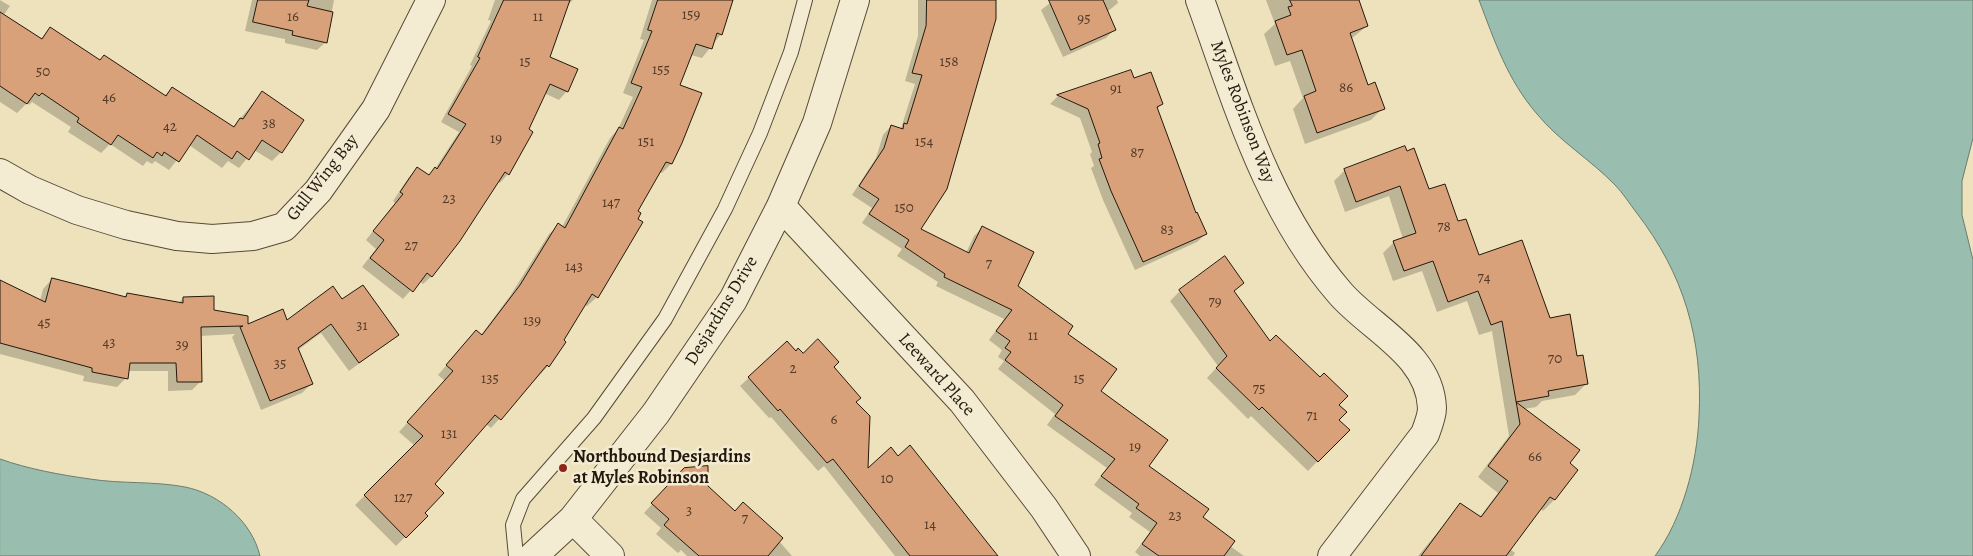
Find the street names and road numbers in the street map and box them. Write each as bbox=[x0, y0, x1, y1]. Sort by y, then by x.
street label: Myles Robinson Way bbox=[1205, 38, 1279, 186]
street label: Gull Wing Bay bbox=[282, 130, 364, 226]
street label: Desjardins Drive bbox=[681, 253, 763, 369]
street label: Leeward Place bbox=[893, 329, 979, 421]

